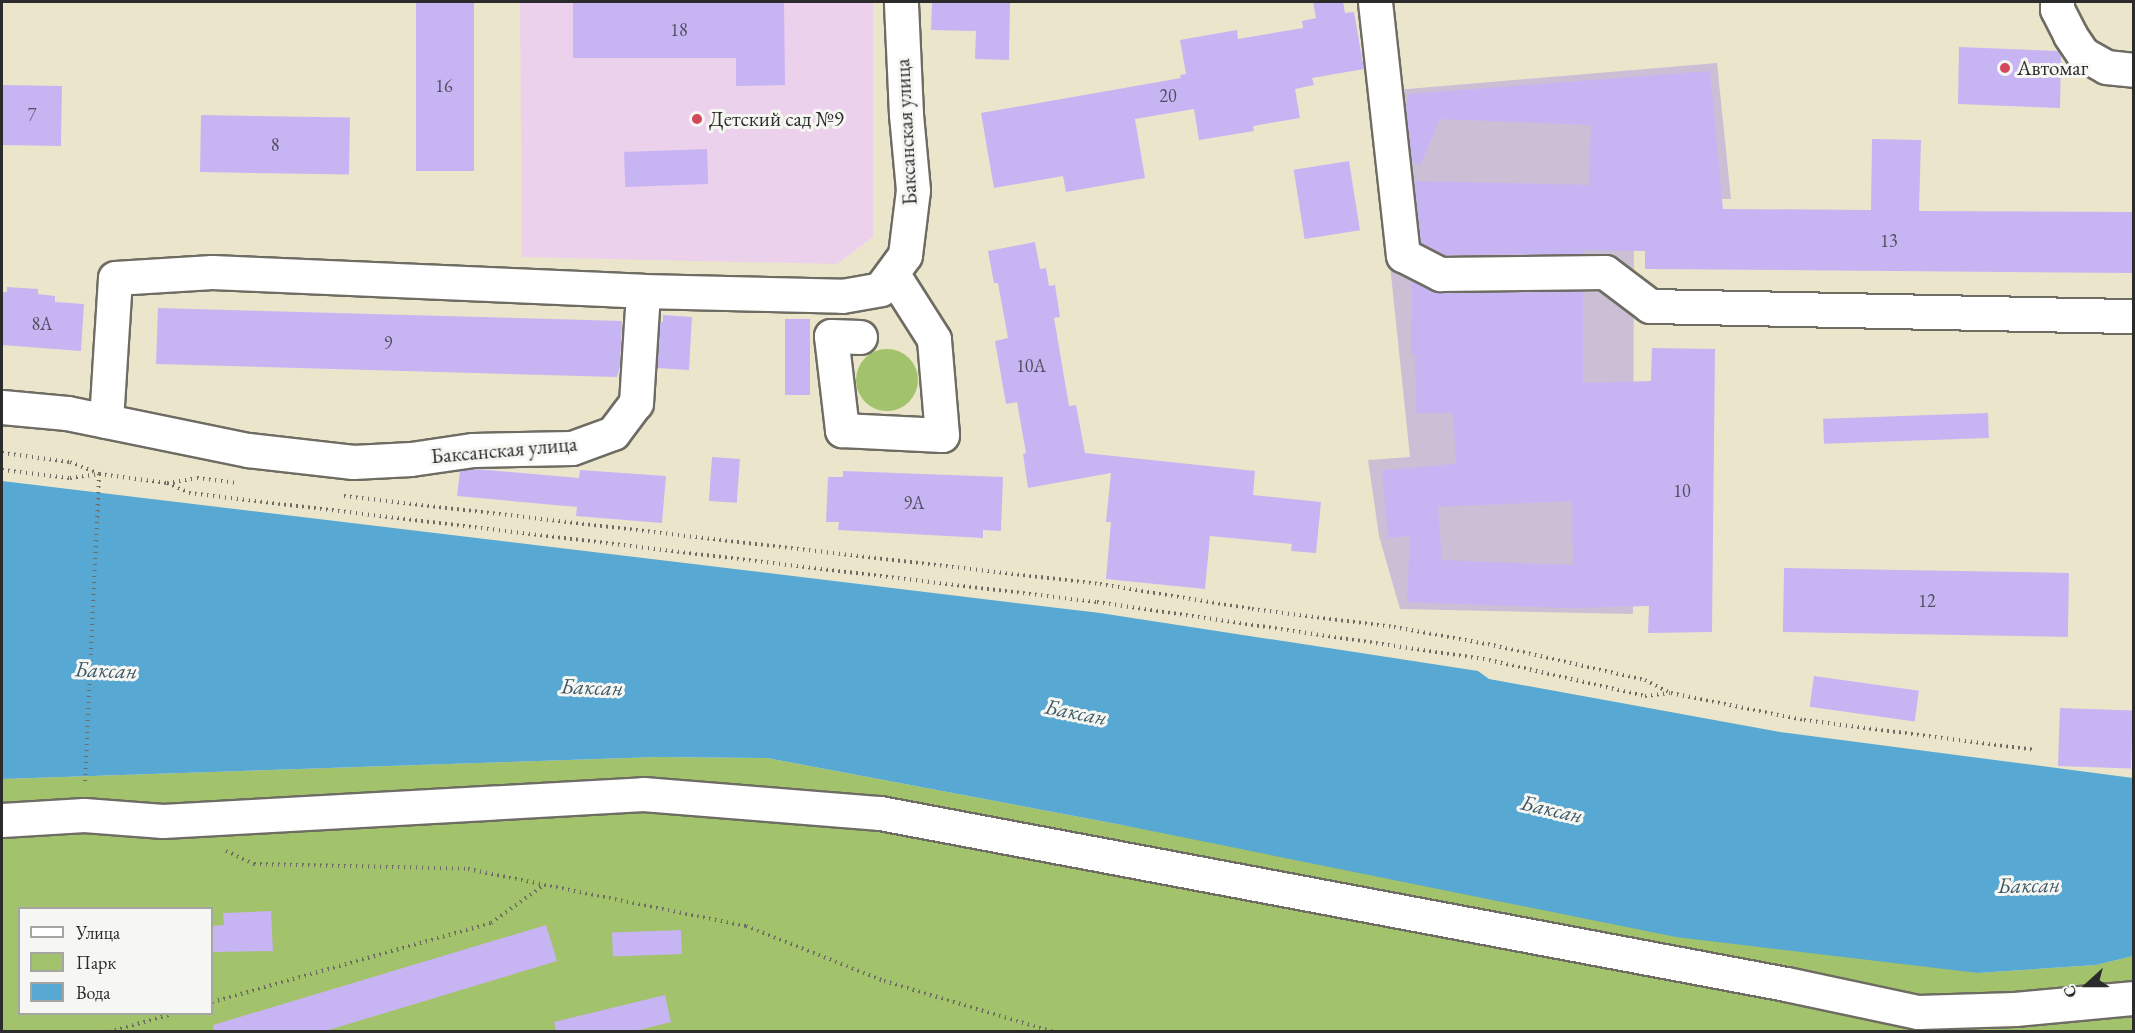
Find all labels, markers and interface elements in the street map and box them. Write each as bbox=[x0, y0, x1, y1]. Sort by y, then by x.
house number: 18 bbox=[670, 19, 688, 41]
place label: Автомаг bbox=[2017, 55, 2088, 81]
street label: Баксанская улица bbox=[890, 58, 922, 206]
marker: Автомаг bbox=[1998, 61, 2012, 75]
house number: 16 bbox=[435, 75, 453, 97]
house number: 20 bbox=[1159, 85, 1177, 107]
house number: 7 bbox=[28, 104, 36, 126]
place label: Детский сад №9 bbox=[709, 106, 844, 132]
marker: Детский сад №9 bbox=[690, 112, 704, 126]
house number: 8 bbox=[271, 134, 279, 156]
house number: 13 bbox=[1880, 230, 1898, 252]
house number: 8А bbox=[31, 313, 53, 335]
house number: 9 bbox=[384, 332, 392, 354]
house number: 10А bbox=[1016, 355, 1046, 377]
street label: Баксанская улица bbox=[430, 431, 578, 469]
house number: 10 bbox=[1673, 480, 1691, 502]
house number: 9А bbox=[903, 492, 925, 514]
house number: 12 bbox=[1918, 590, 1936, 612]
water label: Баксан bbox=[74, 656, 138, 684]
water label: Баксан bbox=[560, 673, 624, 701]
water label: Баксан bbox=[1043, 693, 1109, 731]
water label: Баксан bbox=[1519, 789, 1585, 829]
water label: Баксан bbox=[1997, 871, 2061, 899]
legend bbox=[18, 907, 213, 1015]
text: Улица bbox=[76, 921, 120, 944]
text: Парк bbox=[76, 951, 116, 974]
north arrow bbox=[2057, 955, 2117, 1015]
text: Вода bbox=[76, 981, 110, 1004]
text: С bbox=[2058, 983, 2082, 1001]

